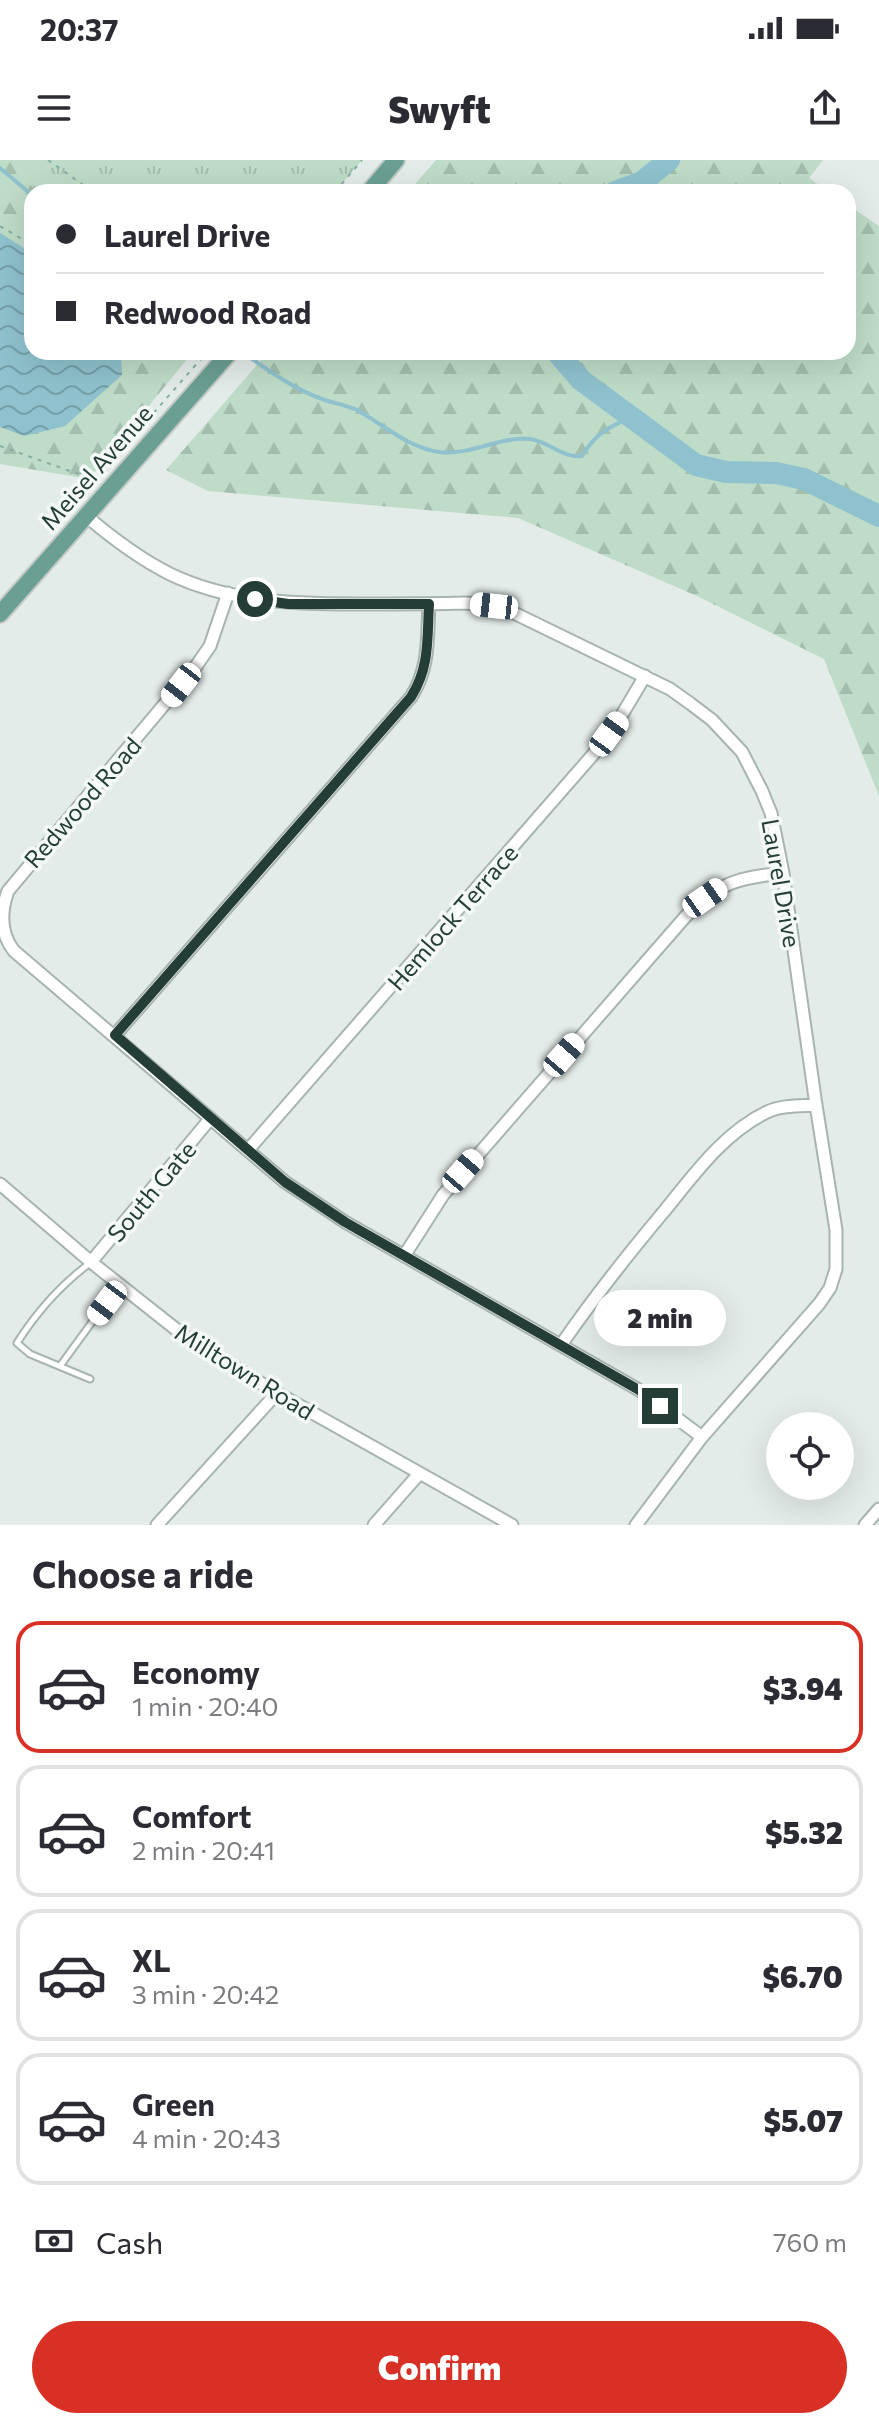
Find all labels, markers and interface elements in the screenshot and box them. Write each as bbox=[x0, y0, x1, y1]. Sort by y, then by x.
text: 20:37 bbox=[40, 10, 118, 47]
icon: menu bbox=[32, 86, 76, 130]
text: Swyft bbox=[388, 86, 491, 130]
icon: share bbox=[803, 86, 847, 130]
text: Laurel Drive bbox=[104, 216, 270, 253]
text: Redwood Road bbox=[104, 293, 311, 330]
street label: Meisel Avenue bbox=[34, 399, 158, 535]
route start bbox=[237, 581, 273, 617]
car bbox=[469, 592, 519, 620]
car bbox=[157, 659, 205, 711]
car bbox=[585, 708, 633, 760]
street label: Redwood Road bbox=[17, 731, 147, 873]
street label: Laurel Drive bbox=[756, 816, 808, 950]
street label: Hemlock Terrace bbox=[381, 838, 523, 996]
car bbox=[678, 874, 732, 922]
car bbox=[539, 1029, 589, 1081]
street label: South Gate bbox=[101, 1135, 201, 1247]
car bbox=[438, 1145, 488, 1197]
car bbox=[83, 1277, 131, 1329]
callout: 2 min bbox=[594, 1290, 726, 1346]
text: 2 min bbox=[627, 1302, 693, 1333]
street label: Milltown Road bbox=[170, 1317, 320, 1425]
route end bbox=[642, 1388, 678, 1424]
map controls bbox=[766, 1412, 854, 1500]
button: locate bbox=[766, 1412, 854, 1500]
text: Choose a ride bbox=[32, 1551, 253, 1595]
icon: car bbox=[36, 1651, 108, 1723]
text: Economy bbox=[132, 1653, 260, 1690]
text: $3.94 bbox=[763, 1669, 843, 1706]
text: 1 min · 20:40 bbox=[132, 1690, 278, 1721]
icon: car bbox=[36, 1795, 108, 1867]
text: Comfort bbox=[132, 1797, 251, 1834]
text: $5.32 bbox=[765, 1813, 843, 1850]
text: 2 min · 20:41 bbox=[132, 1834, 275, 1865]
icon: car bbox=[36, 1939, 108, 2011]
text: XL bbox=[132, 1941, 171, 1978]
text: $6.70 bbox=[762, 1957, 843, 1994]
text: 3 min · 20:42 bbox=[132, 1978, 279, 2009]
icon: car bbox=[36, 2083, 108, 2155]
text: Green bbox=[132, 2085, 215, 2122]
text: $5.07 bbox=[764, 2101, 843, 2138]
text: 4 min · 20:43 bbox=[132, 2122, 281, 2153]
icon: cash bbox=[32, 2219, 76, 2263]
text: Cash bbox=[96, 2223, 163, 2260]
text: 760 m bbox=[773, 2226, 847, 2257]
button: Confirm bbox=[32, 2321, 847, 2413]

